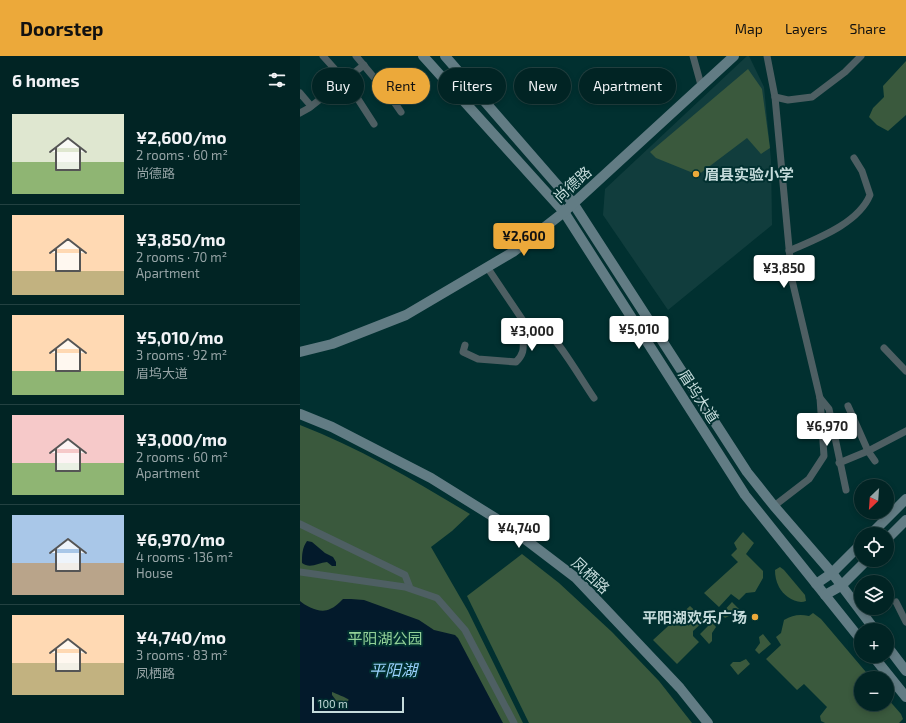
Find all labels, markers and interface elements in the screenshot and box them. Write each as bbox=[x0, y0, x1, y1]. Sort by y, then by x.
text: Doorstep bbox=[20, 17, 104, 40]
text: Map bbox=[735, 20, 763, 37]
text: Layers bbox=[785, 20, 827, 37]
text: Share bbox=[849, 20, 886, 37]
chip: Buy bbox=[312, 68, 364, 104]
chip: Rent bbox=[372, 68, 430, 104]
chip: Filters bbox=[438, 68, 506, 104]
chip: New bbox=[514, 68, 571, 104]
chip: Apartment bbox=[579, 68, 676, 104]
icon: filters bbox=[266, 69, 288, 91]
text: 6 homes bbox=[12, 70, 80, 90]
text: ¥2,600/mo bbox=[136, 127, 227, 147]
icon: home bbox=[44, 130, 92, 178]
text: 2 rooms · 60 m² bbox=[136, 147, 228, 163]
street label: 尚德路 bbox=[549, 162, 595, 206]
text: 尚德路 bbox=[136, 165, 175, 181]
place label: 眉县实验小学 bbox=[704, 165, 794, 183]
marker: 眉县实验小学 bbox=[691, 169, 701, 179]
pin: ¥2,600 bbox=[491, 223, 557, 257]
text: ¥2,600 bbox=[502, 228, 546, 244]
text: ¥3,850/mo bbox=[136, 229, 226, 249]
icon: home bbox=[44, 231, 92, 279]
text: 2 rooms · 70 m² bbox=[136, 249, 227, 265]
pin: ¥3,850 bbox=[751, 255, 817, 289]
text: ¥3,850 bbox=[763, 260, 805, 276]
text: Apartment bbox=[136, 265, 200, 281]
pin: ¥5,010 bbox=[606, 316, 672, 350]
pin: ¥3,000 bbox=[499, 318, 565, 352]
text: ¥5,010 bbox=[619, 321, 659, 337]
text: ¥3,000 bbox=[510, 323, 554, 339]
text: ¥5,010/mo bbox=[136, 327, 223, 347]
icon: home bbox=[44, 331, 92, 379]
text: 3 rooms · 92 m² bbox=[136, 347, 227, 363]
text: 眉坞大道 bbox=[136, 365, 188, 381]
street label: 眉坞大道 bbox=[675, 366, 723, 426]
pin: ¥6,970 bbox=[794, 413, 860, 447]
text: ¥6,970 bbox=[806, 418, 848, 434]
text: ¥3,000/mo bbox=[136, 429, 227, 449]
icon: home bbox=[44, 431, 92, 479]
text: 2 rooms · 60 m² bbox=[136, 449, 228, 465]
text: Apartment bbox=[136, 465, 200, 481]
north arrow bbox=[854, 479, 894, 519]
map controls bbox=[854, 479, 894, 711]
pin: ¥4,740 bbox=[486, 515, 552, 549]
text: ¥4,740 bbox=[498, 520, 541, 536]
button: locate bbox=[854, 527, 894, 567]
text: ¥6,970/mo bbox=[136, 529, 225, 549]
icon: home bbox=[44, 531, 92, 579]
text: 4 rooms · 136 m² bbox=[136, 549, 233, 565]
street label: 凤栖路 bbox=[568, 553, 614, 597]
text: House bbox=[136, 565, 173, 581]
button: layers bbox=[854, 575, 894, 615]
place label: 平阳湖欢乐广场 bbox=[642, 608, 747, 626]
marker: 平阳湖欢乐广场 bbox=[750, 612, 760, 622]
button: + bbox=[854, 623, 894, 663]
text: ¥4,740/mo bbox=[136, 627, 226, 647]
park label: 平阳湖公园 bbox=[347, 629, 423, 647]
icon: home bbox=[44, 631, 92, 679]
text: 3 rooms · 83 m² bbox=[136, 647, 228, 663]
water label: 平阳湖 bbox=[369, 660, 420, 679]
text: 凤栖路 bbox=[136, 665, 175, 681]
button: − bbox=[854, 671, 894, 711]
scale bar bbox=[312, 695, 404, 714]
text: 100 m bbox=[318, 697, 348, 710]

